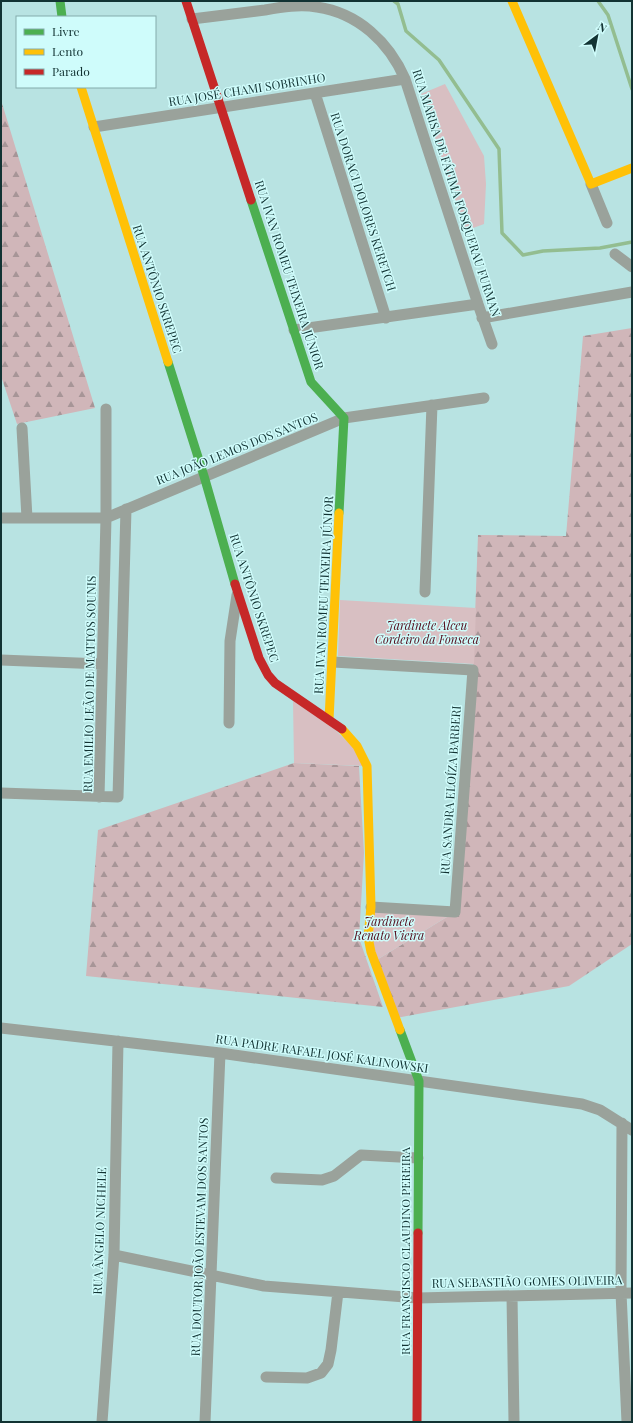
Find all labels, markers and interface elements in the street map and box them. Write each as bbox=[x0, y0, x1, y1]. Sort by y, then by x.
legend bbox=[16, 16, 156, 88]
north arrow bbox=[577, 16, 617, 56]
text: N bbox=[595, 19, 610, 36]
text: Livre bbox=[52, 23, 80, 39]
text: Lento bbox=[52, 43, 84, 59]
text: Parado bbox=[52, 63, 90, 79]
street label: RUA MARISA DE FÁTIMA FOSQUERAU FURMAN bbox=[409, 67, 505, 319]
street label: RUA JOSÉ CHAMI SOBRINHO bbox=[167, 69, 327, 109]
street label: RUA DORACI DOLORES KERETCH bbox=[327, 110, 400, 293]
street label: RUA IVAN ROMEU TEIXEIRA JÚNIOR bbox=[252, 178, 328, 372]
street label: RUA ANTÔNIO SKREPEC bbox=[130, 222, 186, 355]
street label: RUA JOÃO LEMOS DOS SANTOS bbox=[153, 408, 320, 488]
street label: RUA IVAN ROMEU TEIXEIRA JÚNIOR bbox=[310, 495, 336, 694]
street label: RUA ANTÔNIO SKREPEC bbox=[227, 531, 283, 664]
street label: RUA EMILIO LEÃO DE MATTOS SOUNIS bbox=[79, 576, 99, 792]
park label: Jardinete Alceu Cordeiro da Fonseca bbox=[375, 617, 479, 647]
street label: RUA SANDRA ELOÍZA BARBERI bbox=[436, 705, 464, 875]
park label: Jardinete Renato Vieira bbox=[353, 913, 424, 943]
street label: RUA PADRE RAFAEL JOSÉ KALINOWSKI bbox=[215, 1030, 430, 1076]
street label: RUA DOUTOR JOÃO ESTEVAM DOS SANTOS bbox=[187, 1117, 211, 1356]
street label: RUA FRANCISCO CLAUDINO PEREIRA bbox=[397, 1147, 413, 1355]
street label: RUA ÂNGELO NICHELE bbox=[89, 1167, 109, 1295]
street label: RUA SEBASTIÃO GOMES OLIVEIRA bbox=[431, 1271, 623, 1291]

